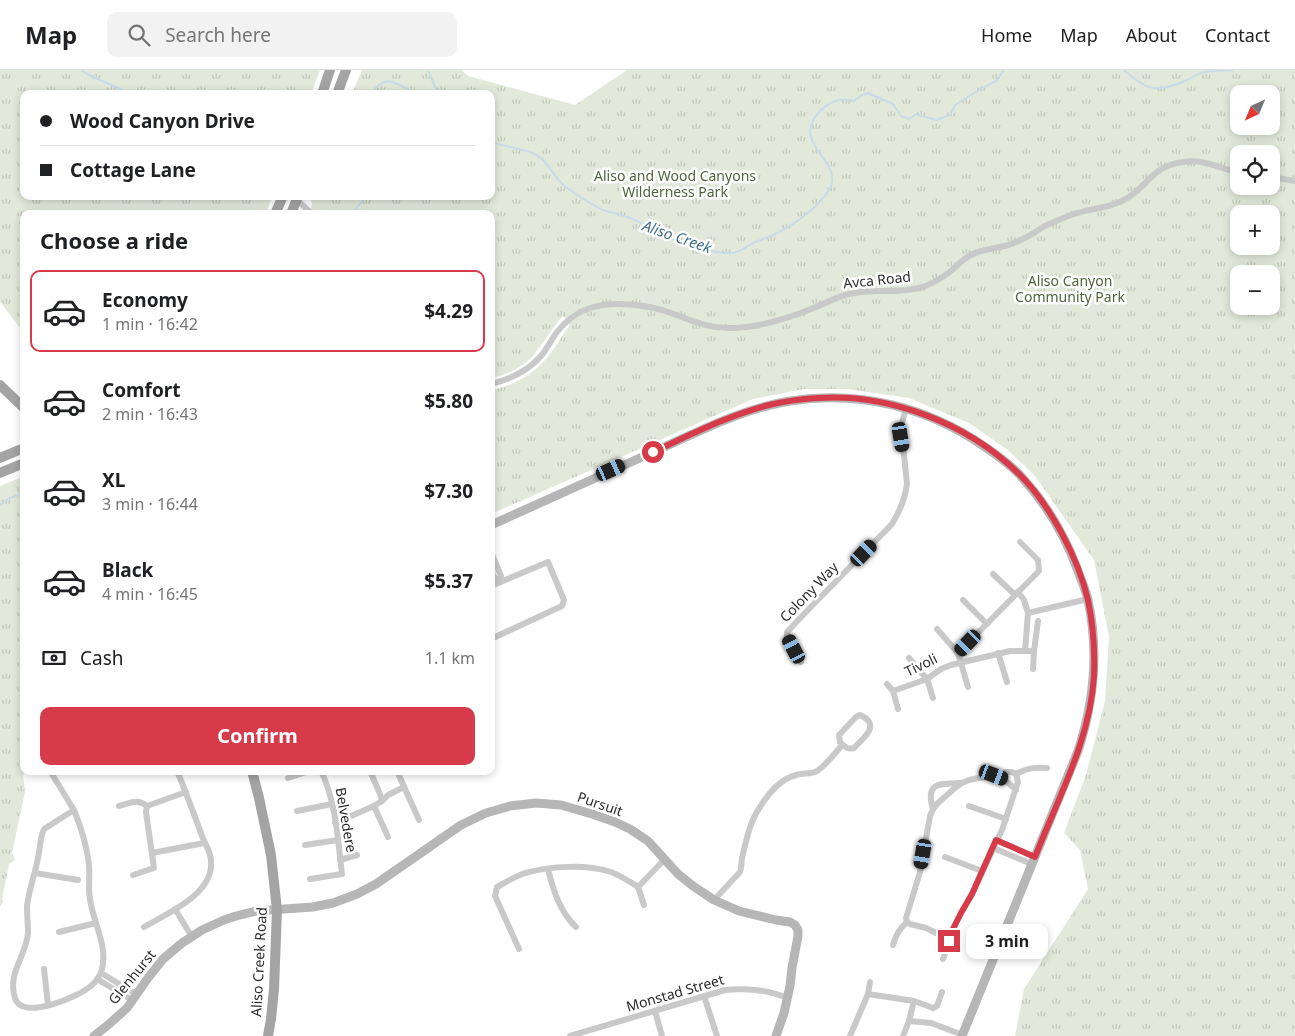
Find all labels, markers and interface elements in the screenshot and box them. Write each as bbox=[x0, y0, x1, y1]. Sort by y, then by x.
search box bbox=[107, 12, 457, 57]
text: Map bbox=[25, 18, 77, 51]
icon: search bbox=[125, 21, 153, 49]
text: Search here bbox=[165, 22, 271, 48]
text: Home bbox=[981, 23, 1032, 47]
text: Map bbox=[1060, 23, 1098, 47]
text: About bbox=[1126, 23, 1177, 47]
text: Contact bbox=[1205, 23, 1270, 47]
north arrow bbox=[1230, 85, 1280, 135]
map controls bbox=[1230, 85, 1280, 315]
text: Wood Canyon Drive bbox=[70, 108, 255, 134]
button: locate bbox=[1230, 145, 1280, 195]
text: Cottage Lane bbox=[70, 157, 196, 183]
park label: Aliso and Wood Canyons Wilderness Park bbox=[594, 166, 756, 201]
button: + bbox=[1230, 205, 1280, 255]
water label: Aliso Creek bbox=[639, 215, 715, 257]
text: Choose a ride bbox=[40, 225, 188, 255]
button: − bbox=[1230, 265, 1280, 315]
street label: Avca Road bbox=[842, 267, 912, 293]
park label: Aliso Canyon Community Park bbox=[1015, 271, 1125, 306]
text: Economy bbox=[102, 287, 188, 313]
icon: car bbox=[42, 289, 87, 334]
text: $4.29 bbox=[424, 298, 473, 324]
text: 1 min · 16:42 bbox=[102, 313, 198, 335]
text: Comfort bbox=[102, 377, 181, 403]
icon: car bbox=[42, 379, 87, 424]
text: $5.80 bbox=[424, 388, 473, 414]
text: 2 min · 16:43 bbox=[102, 403, 198, 425]
car bbox=[891, 421, 910, 453]
route start bbox=[642, 441, 664, 463]
car bbox=[594, 457, 627, 483]
text: XL bbox=[102, 467, 125, 493]
icon: car bbox=[42, 469, 87, 514]
text: $7.30 bbox=[424, 478, 473, 504]
text: 3 min · 16:44 bbox=[102, 493, 198, 515]
car bbox=[848, 537, 879, 569]
text: Black bbox=[102, 557, 153, 583]
street label: Colony Way bbox=[775, 557, 843, 626]
icon: car bbox=[42, 559, 87, 604]
text: $5.37 bbox=[424, 568, 473, 594]
text: 4 min · 16:45 bbox=[102, 583, 198, 605]
car bbox=[952, 627, 983, 659]
car bbox=[780, 632, 807, 666]
icon: cash bbox=[40, 644, 68, 672]
text: Cash bbox=[80, 645, 124, 671]
text: 1.1 km bbox=[425, 647, 475, 669]
street label: Tivoli bbox=[901, 649, 940, 681]
button: Confirm bbox=[40, 707, 475, 765]
car bbox=[977, 763, 1010, 787]
street label: Belvedere bbox=[331, 786, 362, 854]
street label: Pursuit bbox=[575, 787, 625, 820]
car bbox=[913, 838, 932, 870]
street label: Aliso Creek Road bbox=[246, 907, 271, 1017]
callout: 3 min bbox=[966, 924, 1049, 958]
route end bbox=[938, 930, 960, 952]
text: 3 min bbox=[985, 930, 1029, 952]
street label: Glenhurst bbox=[104, 945, 160, 1008]
street label: Monstad Street bbox=[624, 969, 726, 1016]

